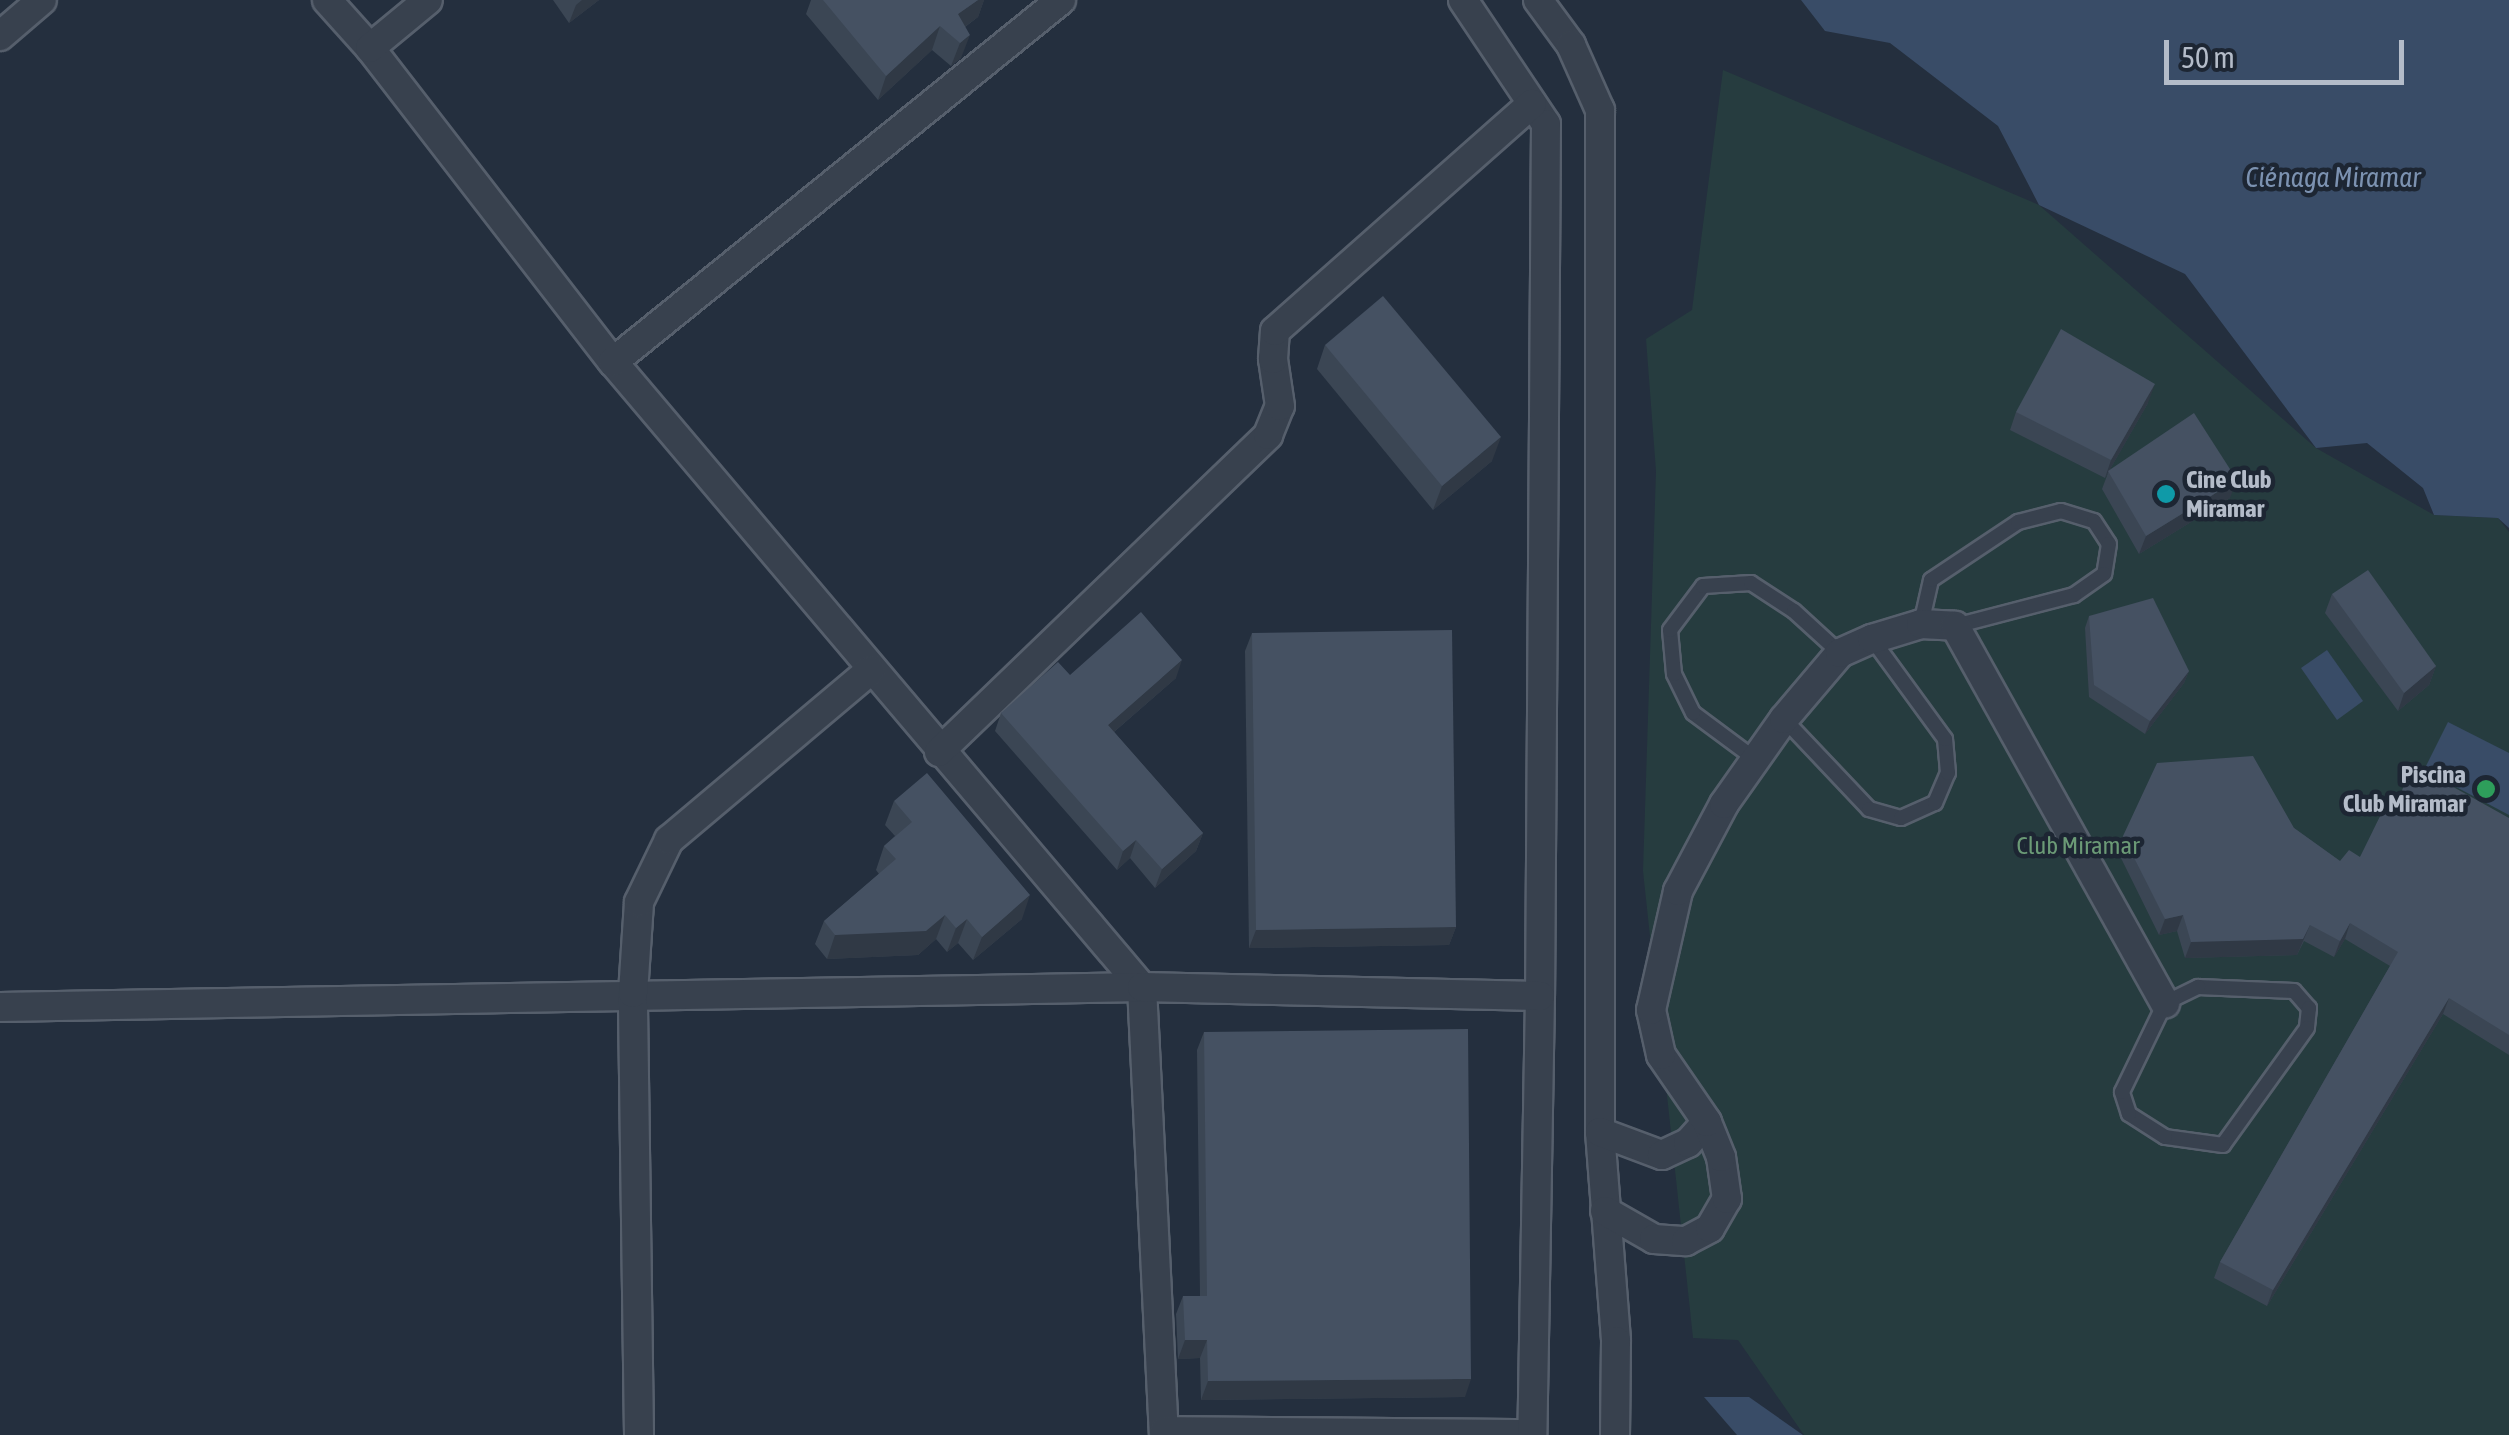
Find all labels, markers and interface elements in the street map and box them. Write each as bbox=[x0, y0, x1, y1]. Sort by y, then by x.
scale bar bbox=[2169, 20, 2409, 82]
text: 50 m bbox=[2181, 40, 2235, 74]
water label: Ciénaga Miramar bbox=[2246, 160, 2420, 194]
place label: Cine Club Miramar bbox=[2186, 465, 2272, 524]
marker: Cine Club Miramar bbox=[2155, 483, 2177, 505]
place label: Piscina Club Miramar bbox=[2343, 760, 2466, 819]
marker: Piscina Club Miramar bbox=[2475, 778, 2497, 800]
park label: Club Miramar bbox=[2016, 830, 2140, 860]

